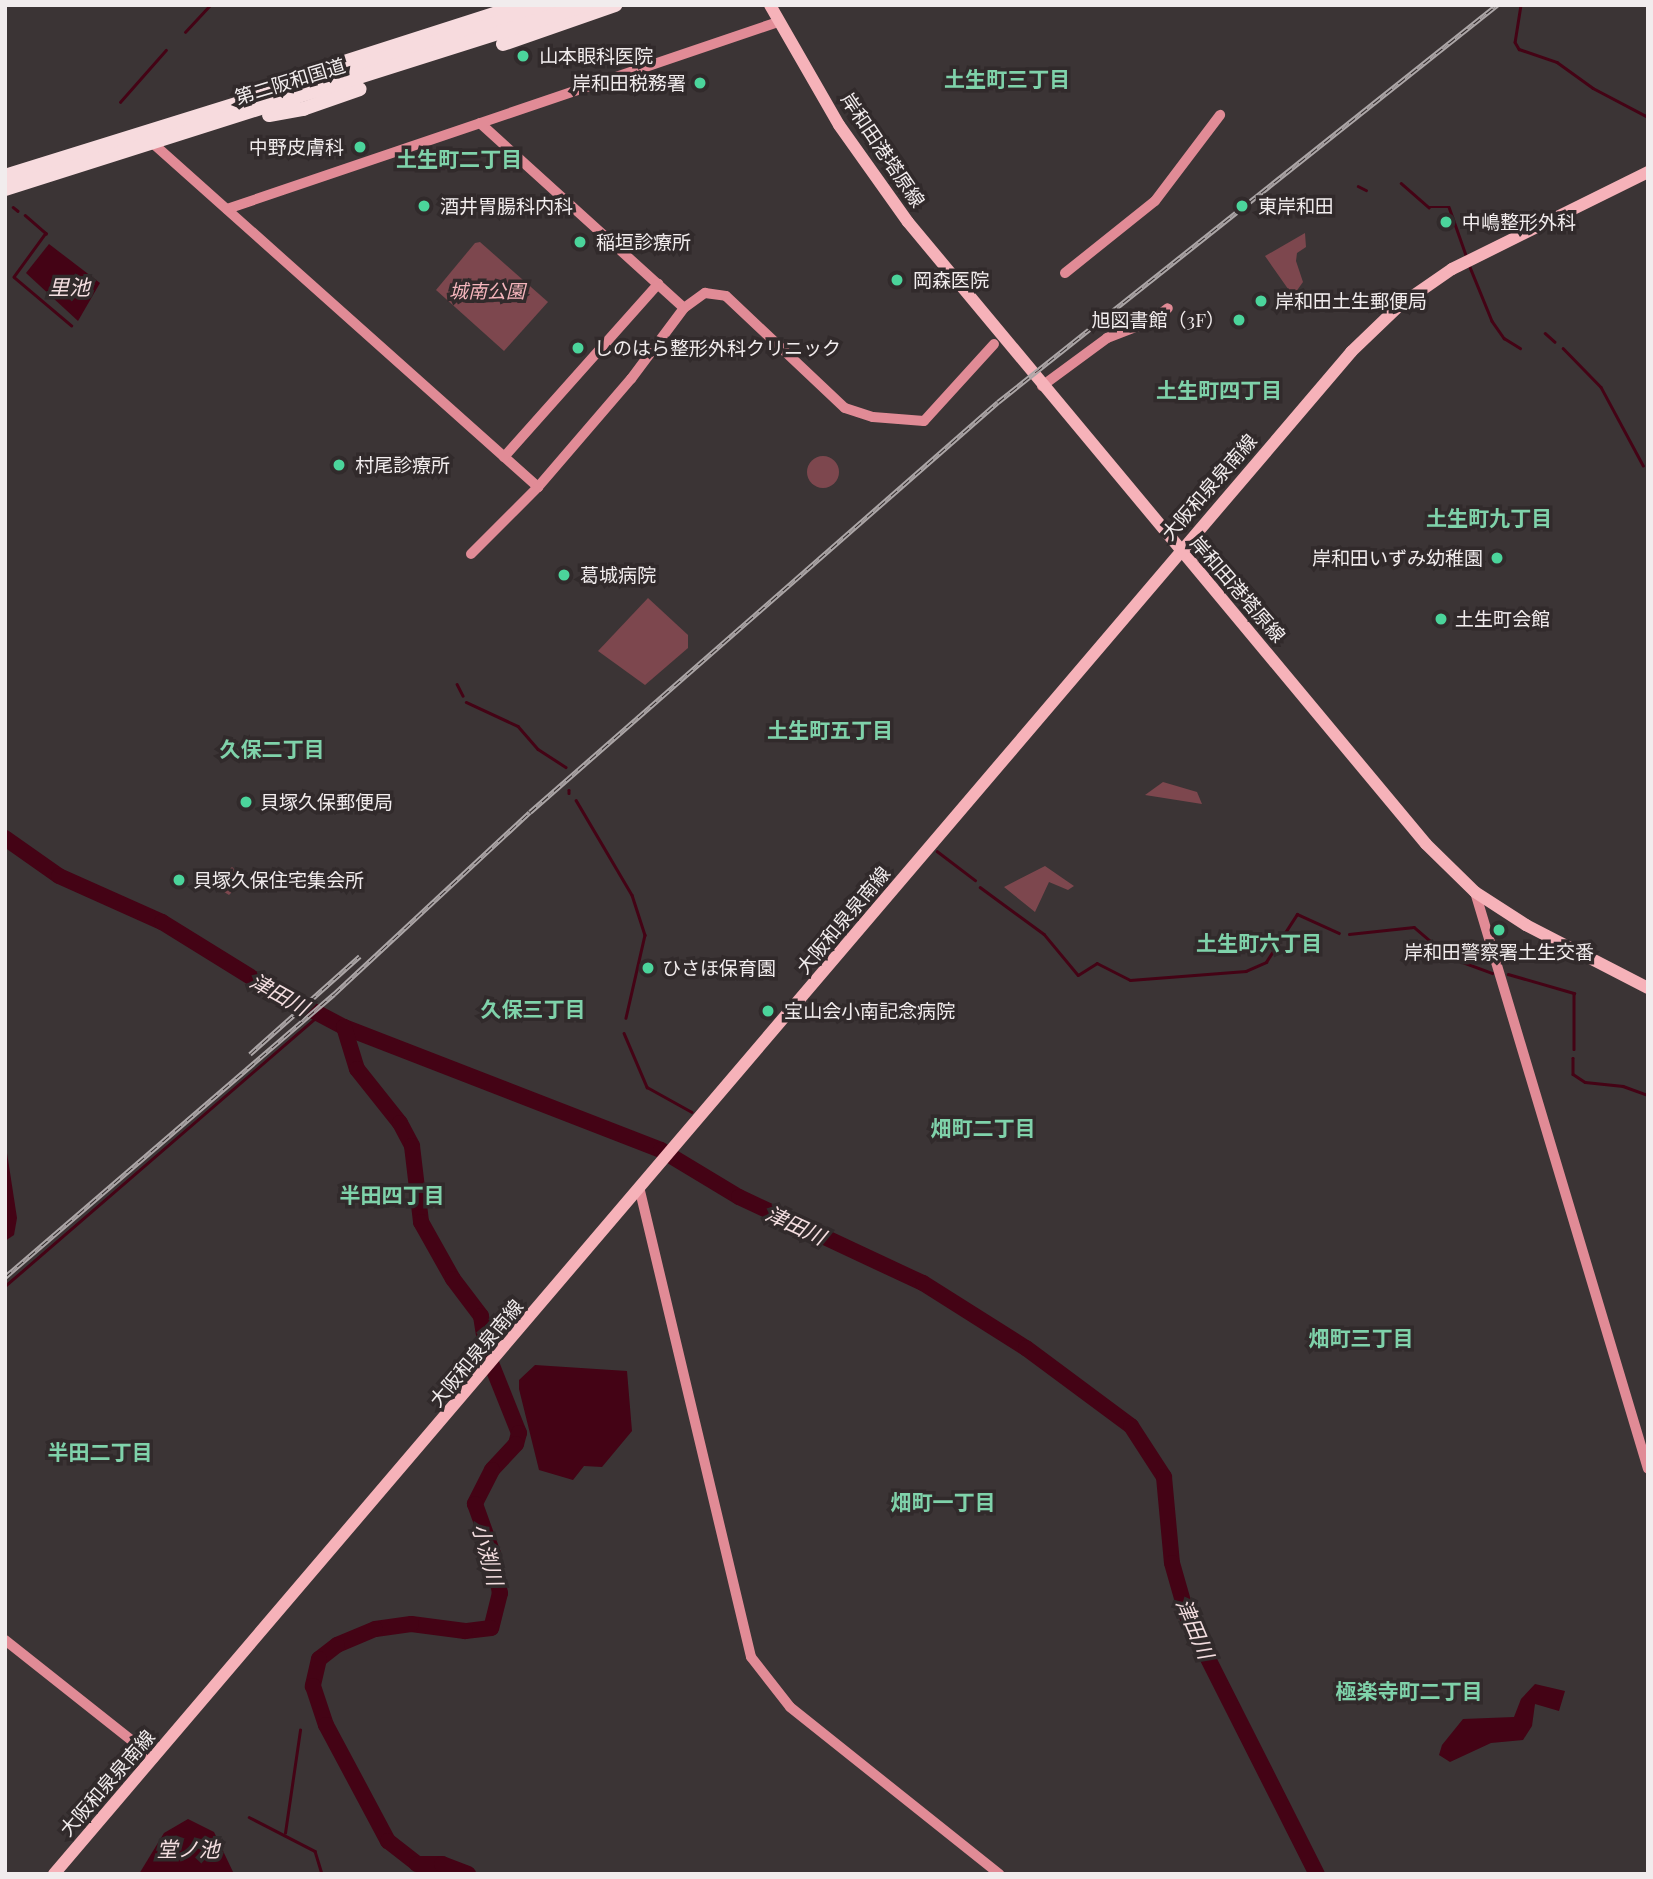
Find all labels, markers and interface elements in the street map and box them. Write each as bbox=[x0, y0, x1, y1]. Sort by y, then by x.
place label: 山本眼科医院 bbox=[539, 45, 653, 67]
marker: 山本眼科医院 bbox=[513, 46, 533, 66]
street label: 第二阪和国道 bbox=[232, 53, 348, 109]
district label: 土生町三丁目 bbox=[944, 65, 1070, 91]
place label: 岸和田税務署 bbox=[572, 72, 686, 94]
marker: 岸和田税務署 bbox=[692, 75, 708, 91]
street label: 岸和田港塔原線 bbox=[836, 88, 930, 212]
place label: 中野皮膚科 bbox=[249, 136, 344, 158]
marker: 中野皮膚科 bbox=[350, 137, 370, 157]
district label: 土生町二丁目 bbox=[396, 145, 522, 171]
place label: 酒井胃腸科内科 bbox=[440, 195, 573, 217]
place label: 東岸和田 bbox=[1258, 195, 1334, 217]
marker: 酒井胃腸科内科 bbox=[414, 196, 434, 216]
marker: 東岸和田 bbox=[1232, 196, 1252, 216]
place label: 中嶋整形外科 bbox=[1462, 211, 1576, 233]
marker: 中嶋整形外科 bbox=[1436, 212, 1456, 232]
place label: 稲垣診療所 bbox=[596, 231, 691, 253]
marker: 稲垣診療所 bbox=[570, 232, 590, 252]
place label: 岡森医院 bbox=[913, 269, 989, 291]
marker: 岡森医院 bbox=[887, 270, 907, 290]
water label: 里池 bbox=[48, 273, 90, 299]
park label: 城南公園 bbox=[449, 280, 525, 302]
place label: 岸和田土生郵便局 bbox=[1275, 290, 1427, 312]
marker: 岸和田土生郵便局 bbox=[1253, 293, 1269, 309]
place label: 旭図書館（3F） bbox=[1092, 309, 1225, 331]
marker: 旭図書館（3F） bbox=[1231, 312, 1247, 328]
place label: しのはら整形外科クリニック bbox=[594, 337, 841, 359]
marker: しのはら整形外科クリニック bbox=[568, 338, 588, 358]
district label: 土生町四丁目 bbox=[1156, 376, 1282, 402]
street label: 大阪和泉泉南線 bbox=[1157, 429, 1261, 545]
place label: 村尾診療所 bbox=[355, 454, 450, 476]
marker: 村尾診療所 bbox=[329, 455, 349, 475]
district label: 土生町九丁目 bbox=[1426, 504, 1552, 530]
street label: 岸和田港塔原線 bbox=[1186, 531, 1290, 647]
place label: 岸和田いずみ幼稚園 bbox=[1312, 547, 1483, 569]
marker: 岸和田いずみ幼稚園 bbox=[1489, 550, 1505, 566]
place label: 葛城病院 bbox=[580, 564, 656, 586]
marker: 葛城病院 bbox=[554, 565, 574, 585]
place label: 土生町会館 bbox=[1455, 608, 1550, 630]
marker: 土生町会館 bbox=[1433, 611, 1449, 627]
district label: 土生町五丁目 bbox=[767, 716, 893, 742]
district label: 久保二丁目 bbox=[220, 735, 324, 761]
place label: 貝塚久保郵便局 bbox=[260, 791, 393, 813]
marker: 貝塚久保郵便局 bbox=[238, 794, 254, 810]
street label: 大阪和泉泉南線 bbox=[792, 862, 894, 978]
place label: 貝塚久保住宅集会所 bbox=[193, 869, 364, 891]
marker: 貝塚久保住宅集会所 bbox=[171, 872, 187, 888]
marker: 岸和田警察署土生交番 bbox=[1491, 922, 1507, 938]
district label: 土生町六丁目 bbox=[1196, 929, 1322, 955]
place label: 岸和田警察署土生交番 bbox=[1404, 941, 1594, 963]
place label: ひさほ保育園 bbox=[662, 957, 776, 979]
marker: ひさほ保育園 bbox=[640, 960, 656, 976]
water label: 津田川 bbox=[246, 967, 314, 1019]
district label: 久保三丁目 bbox=[481, 995, 585, 1021]
place label: 宝山会小南記念病院 bbox=[784, 1000, 955, 1022]
marker: 宝山会小南記念病院 bbox=[758, 1001, 778, 1021]
district label: 畑町二丁目 bbox=[931, 1114, 1035, 1140]
district label: 半田四丁目 bbox=[340, 1181, 444, 1207]
water label: 津田川 bbox=[762, 1199, 830, 1249]
street label: 大阪和泉泉南線 bbox=[425, 1295, 527, 1411]
district label: 畑町三丁目 bbox=[1309, 1324, 1413, 1350]
district label: 半田二丁目 bbox=[48, 1438, 152, 1464]
district label: 畑町一丁目 bbox=[891, 1488, 995, 1514]
water label: 小渕川 bbox=[469, 1520, 509, 1588]
water label: 津田川 bbox=[1172, 1594, 1220, 1662]
district label: 極楽寺町二丁目 bbox=[1336, 1677, 1482, 1703]
street label: 大阪和泉泉南線 bbox=[55, 1725, 159, 1841]
water label: 堂ノ池 bbox=[157, 1835, 219, 1861]

